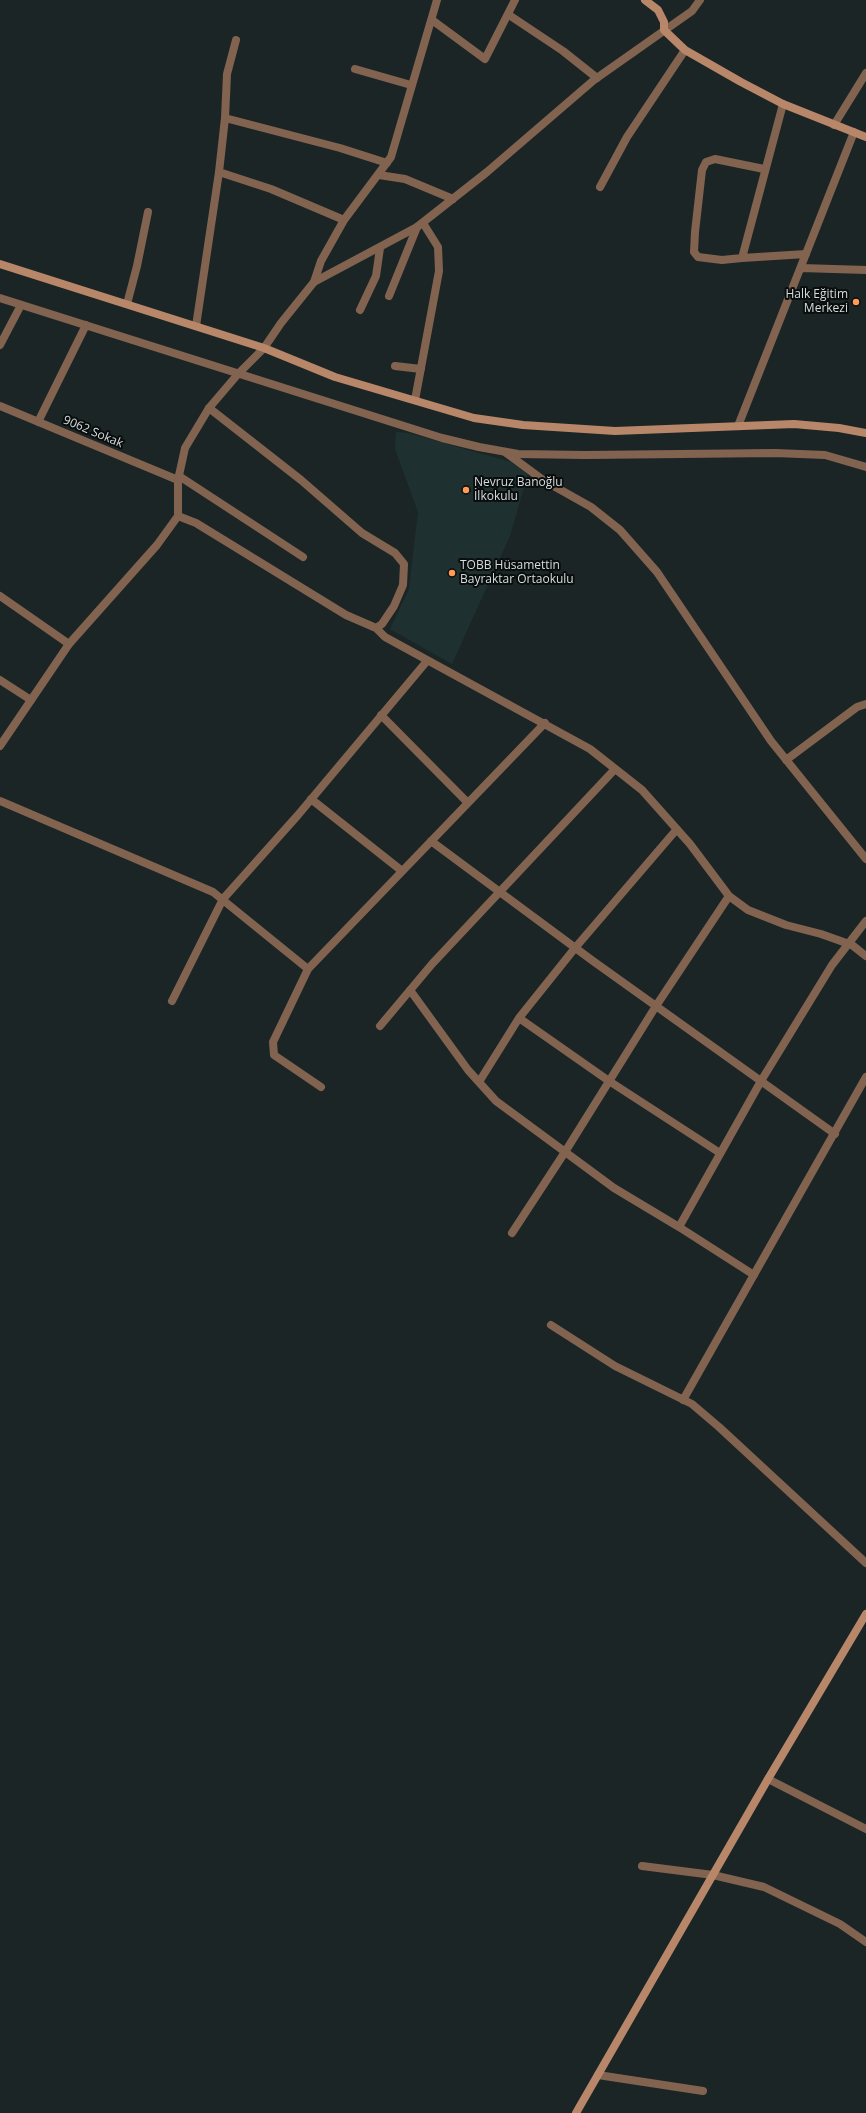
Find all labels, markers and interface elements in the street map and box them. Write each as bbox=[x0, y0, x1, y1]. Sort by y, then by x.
place label: Halk Eğitim Merkezi bbox=[785, 288, 848, 316]
marker: Halk Eğitim Merkezi bbox=[851, 297, 861, 307]
street label: 9062 Sokak bbox=[61, 413, 125, 451]
place label: Nevruz Banoğlu İlkokulu bbox=[474, 476, 563, 504]
marker: Nevruz Banoğlu İlkokulu bbox=[461, 485, 471, 495]
place label: TOBB Hüsamettin Bayraktar Ortaokulu bbox=[460, 559, 574, 587]
marker: TOBB Hüsamettin Bayraktar Ortaokulu bbox=[447, 568, 457, 578]

